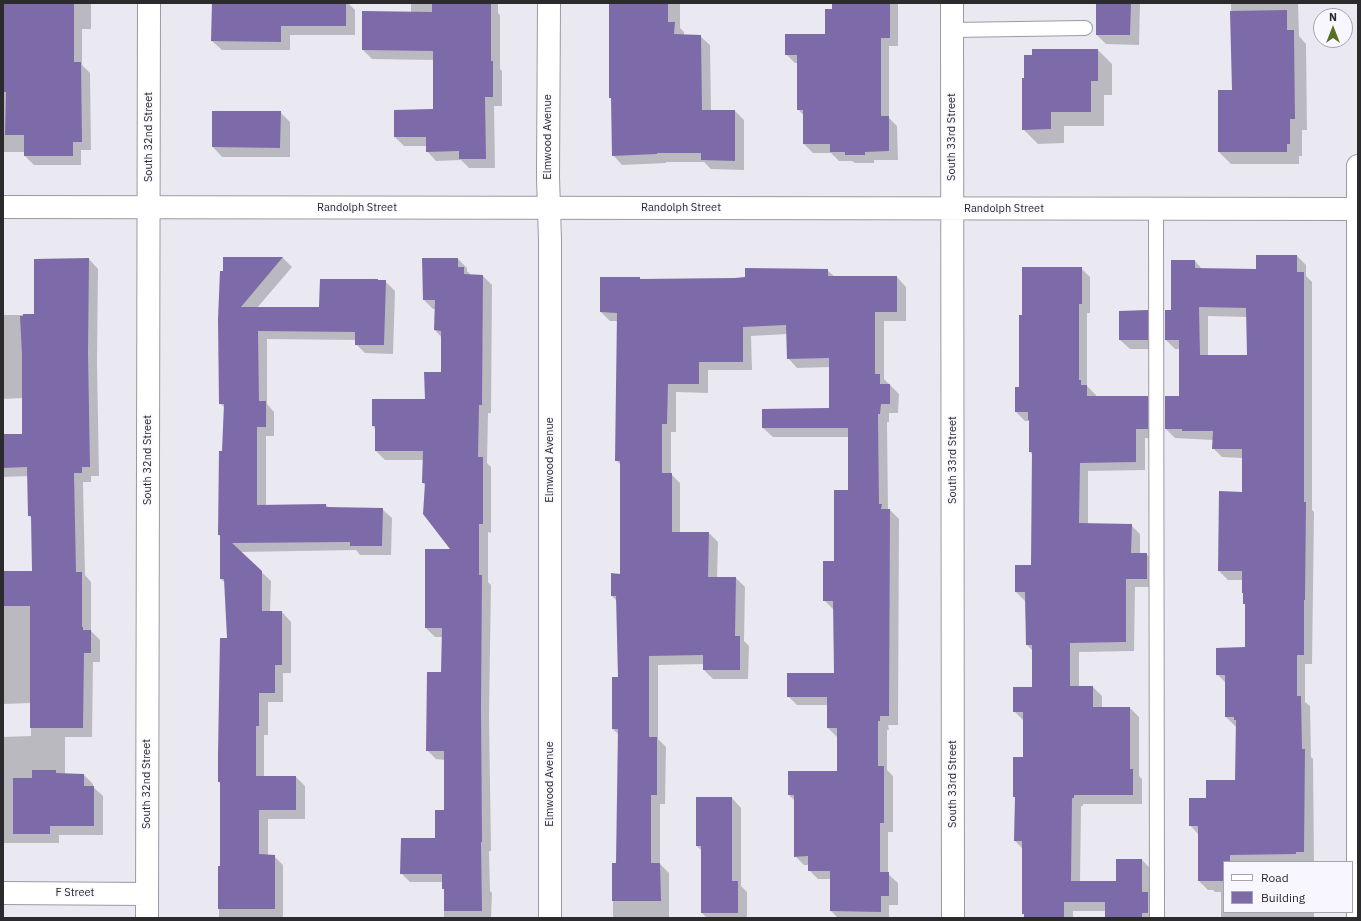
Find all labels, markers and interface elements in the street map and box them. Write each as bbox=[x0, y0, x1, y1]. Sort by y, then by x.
north arrow bbox=[1313, 8, 1353, 48]
text: N bbox=[1329, 10, 1337, 24]
street label: South 32nd Street bbox=[142, 92, 156, 182]
street label: South 33rd Street bbox=[945, 93, 959, 181]
street label: Elmwood Avenue bbox=[541, 94, 555, 180]
street label: Randolph Street bbox=[317, 201, 397, 215]
street label: Randolph Street bbox=[641, 201, 721, 215]
street label: Randolph Street bbox=[964, 202, 1044, 216]
street label: South 32nd Street bbox=[141, 415, 155, 505]
street label: South 33rd Street bbox=[946, 416, 960, 504]
street label: Elmwood Avenue bbox=[543, 417, 557, 503]
street label: South 32nd Street bbox=[140, 739, 154, 829]
street label: South 33rd Street bbox=[946, 740, 960, 828]
street label: Elmwood Avenue bbox=[543, 741, 557, 827]
legend bbox=[1223, 861, 1353, 913]
text: Road bbox=[1261, 870, 1289, 885]
street label: F Street bbox=[56, 886, 94, 900]
text: Building bbox=[1261, 890, 1305, 905]

